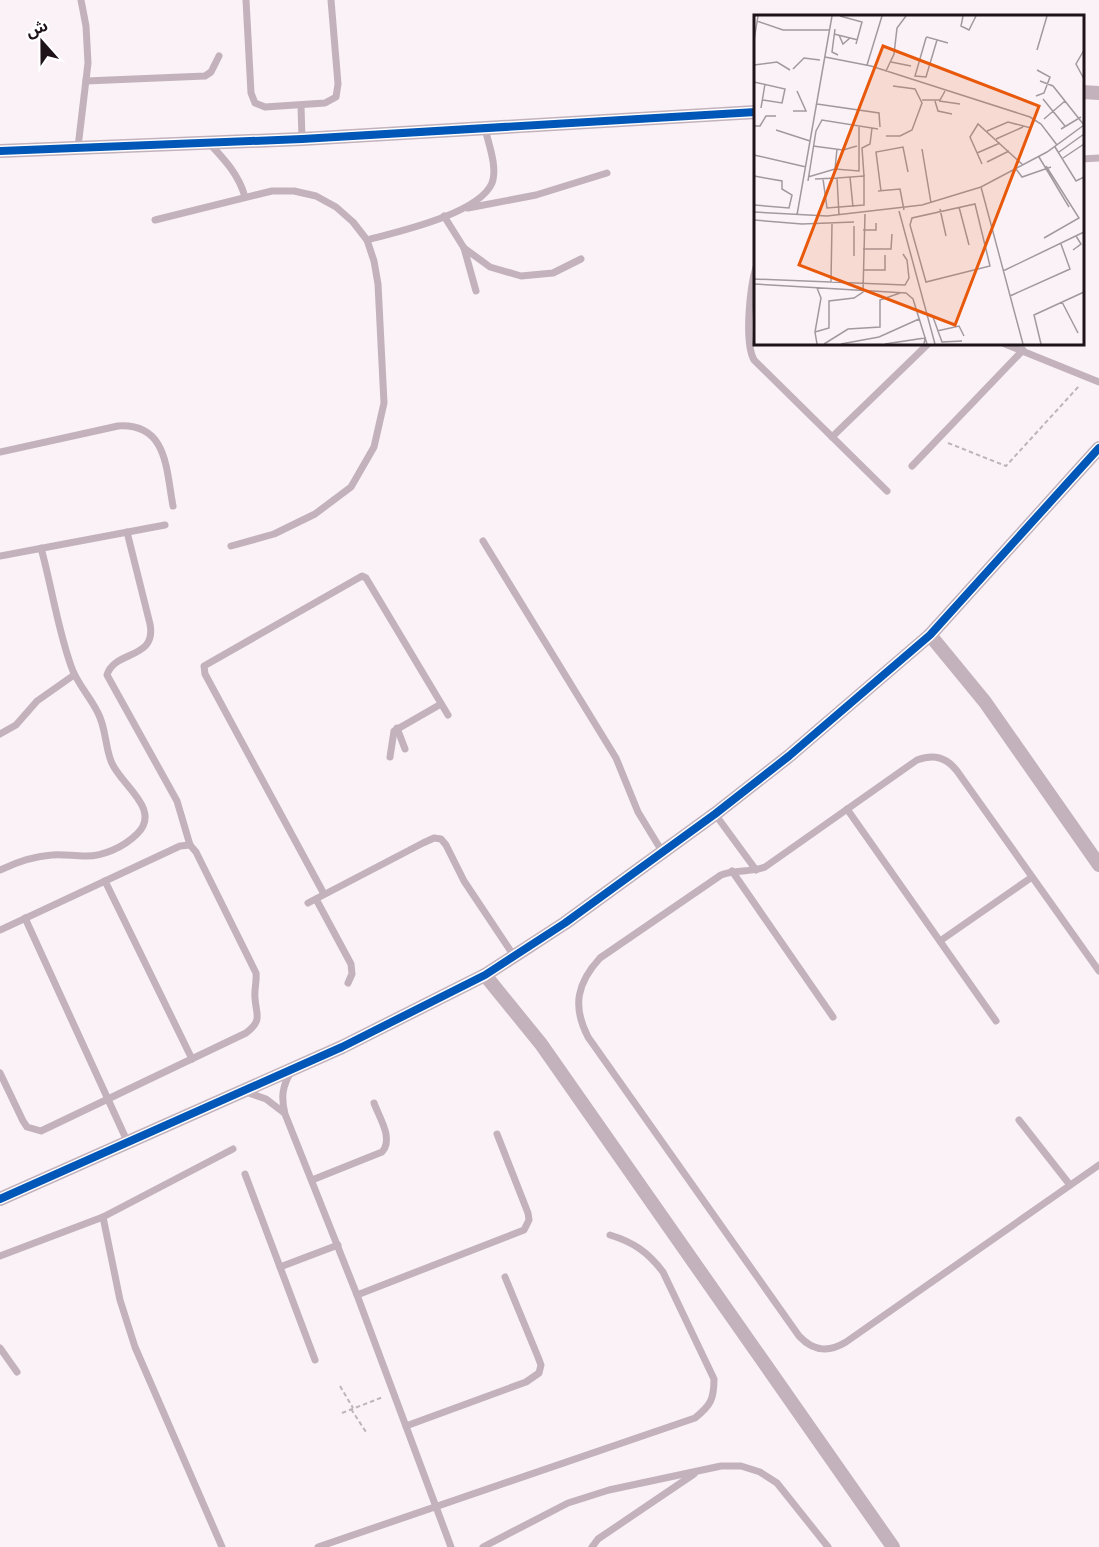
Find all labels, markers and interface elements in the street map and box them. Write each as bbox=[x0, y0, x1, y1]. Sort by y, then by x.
north arrow bbox=[12, 12, 72, 72]
inset map bbox=[754, 15, 1084, 345]
text: ش bbox=[23, 16, 51, 41]

